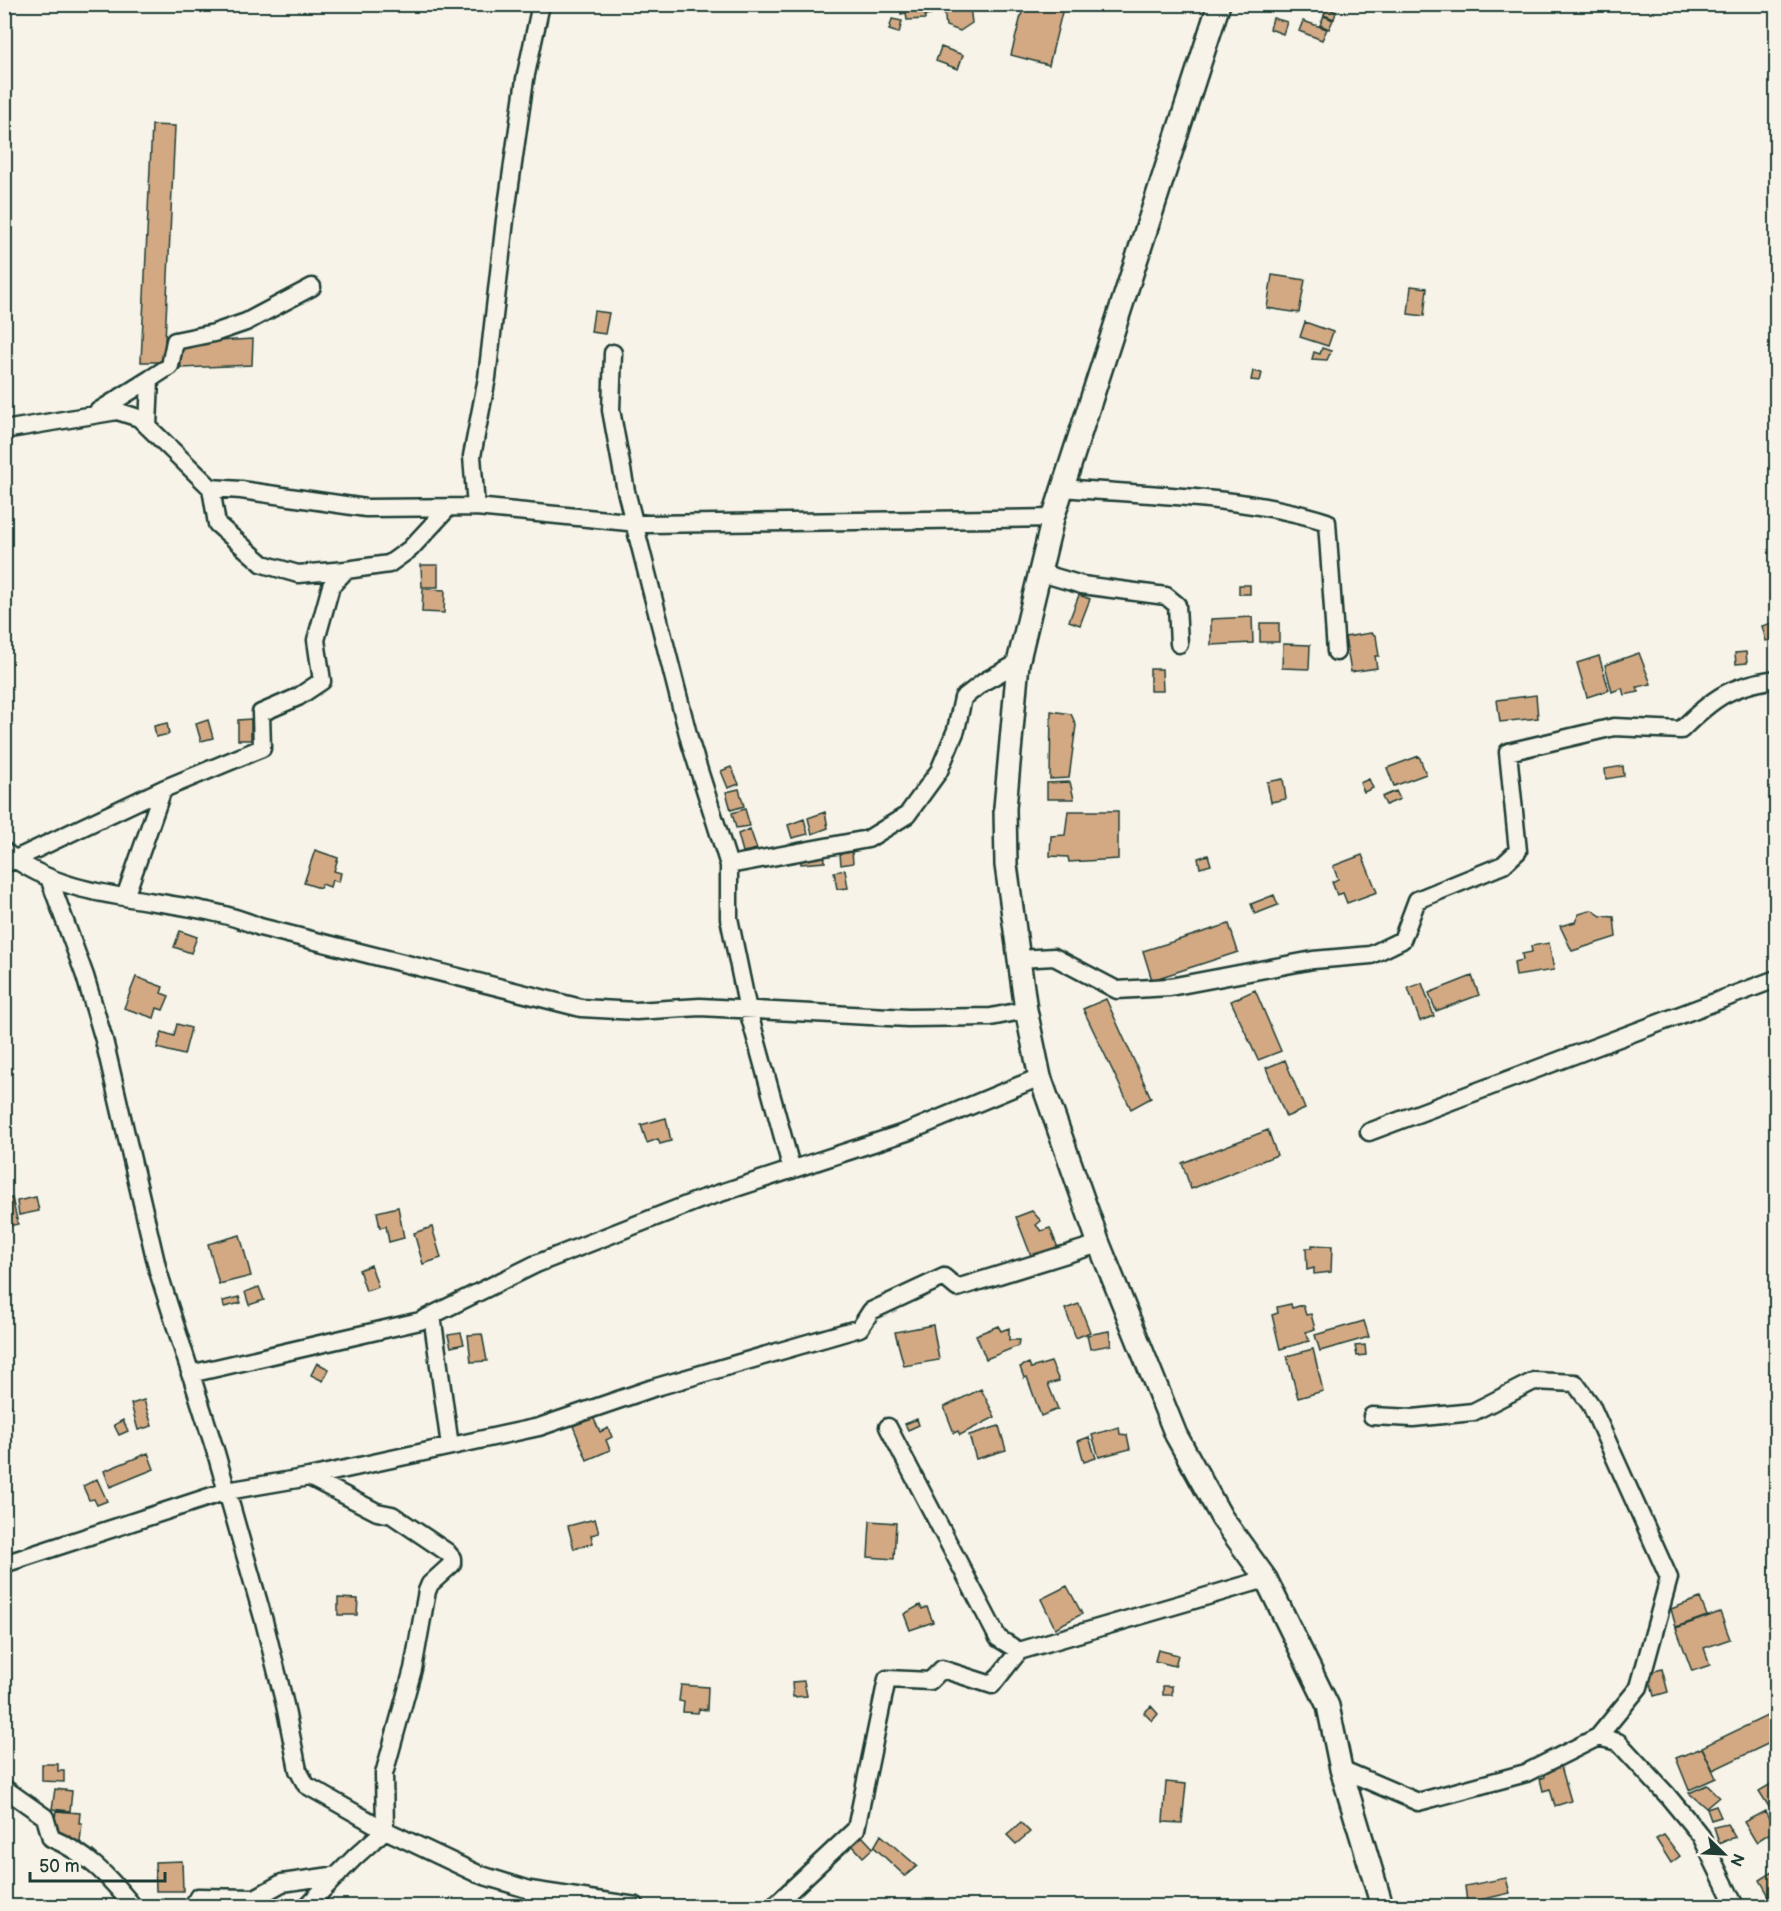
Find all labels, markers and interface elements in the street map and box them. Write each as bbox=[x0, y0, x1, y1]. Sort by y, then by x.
north arrow bbox=[1694, 1824, 1754, 1884]
scale bar bbox=[30, 1845, 165, 1883]
text: N bbox=[1725, 1850, 1747, 1869]
text: 50 m bbox=[39, 1856, 80, 1877]

